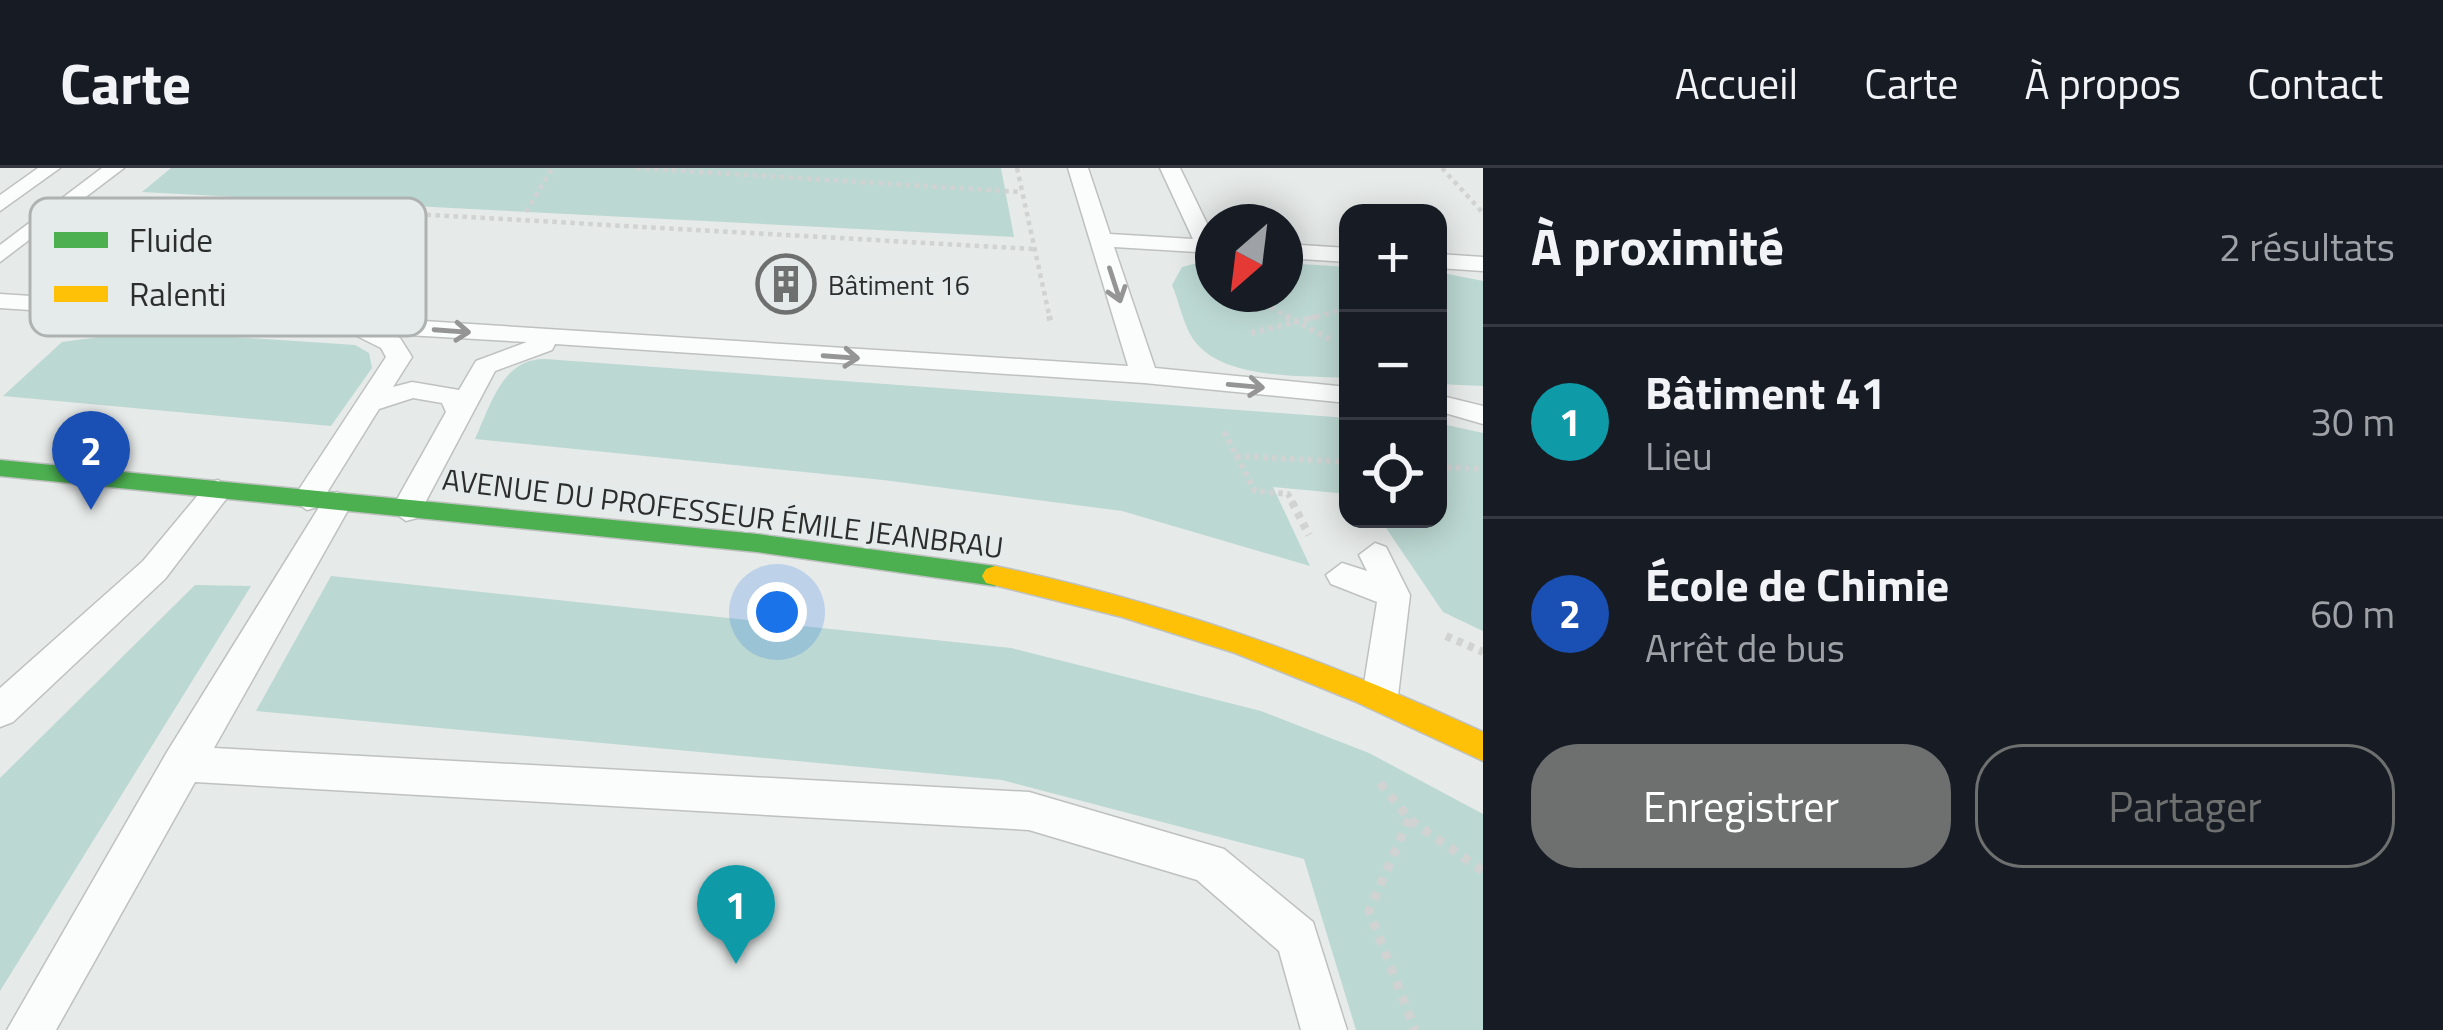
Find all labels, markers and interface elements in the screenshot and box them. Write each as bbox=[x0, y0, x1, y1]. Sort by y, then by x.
text: Carte bbox=[60, 39, 191, 126]
text: Accueil bbox=[1675, 51, 1798, 115]
text: Carte bbox=[1864, 51, 1959, 115]
text: À propos bbox=[2025, 51, 2181, 115]
text: Contact bbox=[2247, 51, 2383, 115]
legend bbox=[30, 198, 426, 336]
north arrow bbox=[1195, 204, 1303, 312]
map controls bbox=[1339, 204, 1447, 528]
button: + bbox=[1339, 204, 1447, 312]
text: À proximité bbox=[1531, 207, 1784, 285]
text: Fluide bbox=[129, 215, 213, 265]
text: 2 résultats bbox=[2219, 217, 2395, 276]
building icon: Bâtiment 16 bbox=[755, 253, 817, 315]
place label: Bâtiment 16 bbox=[828, 264, 970, 305]
one-way arrow bbox=[1106, 265, 1128, 303]
text: Ralenti bbox=[129, 269, 227, 319]
button: − bbox=[1339, 312, 1447, 420]
one-way arrow bbox=[432, 320, 471, 343]
one-way arrow bbox=[821, 345, 860, 368]
text: Bâtiment 41 bbox=[1645, 358, 1886, 426]
one-way arrow bbox=[1226, 375, 1265, 398]
text: 1 bbox=[1559, 392, 1581, 451]
text: 30 m bbox=[2310, 392, 2395, 451]
pin: 2 bbox=[52, 411, 130, 510]
button: locate bbox=[1339, 420, 1447, 528]
text: Lieu bbox=[1645, 426, 1713, 485]
street label: AVENUE DU PROFESSEUR ÉMILE JEANBRAU bbox=[440, 456, 1006, 570]
text: École de Chimie bbox=[1645, 550, 1949, 618]
your location bbox=[747, 582, 807, 642]
text: 2 bbox=[1559, 584, 1581, 643]
text: 60 m bbox=[2310, 584, 2395, 643]
text: Arrêt de bus bbox=[1645, 618, 1845, 677]
button: Enregistrer bbox=[1531, 744, 1951, 868]
button: Partager bbox=[1975, 744, 2395, 868]
pin: 1 bbox=[697, 865, 775, 964]

